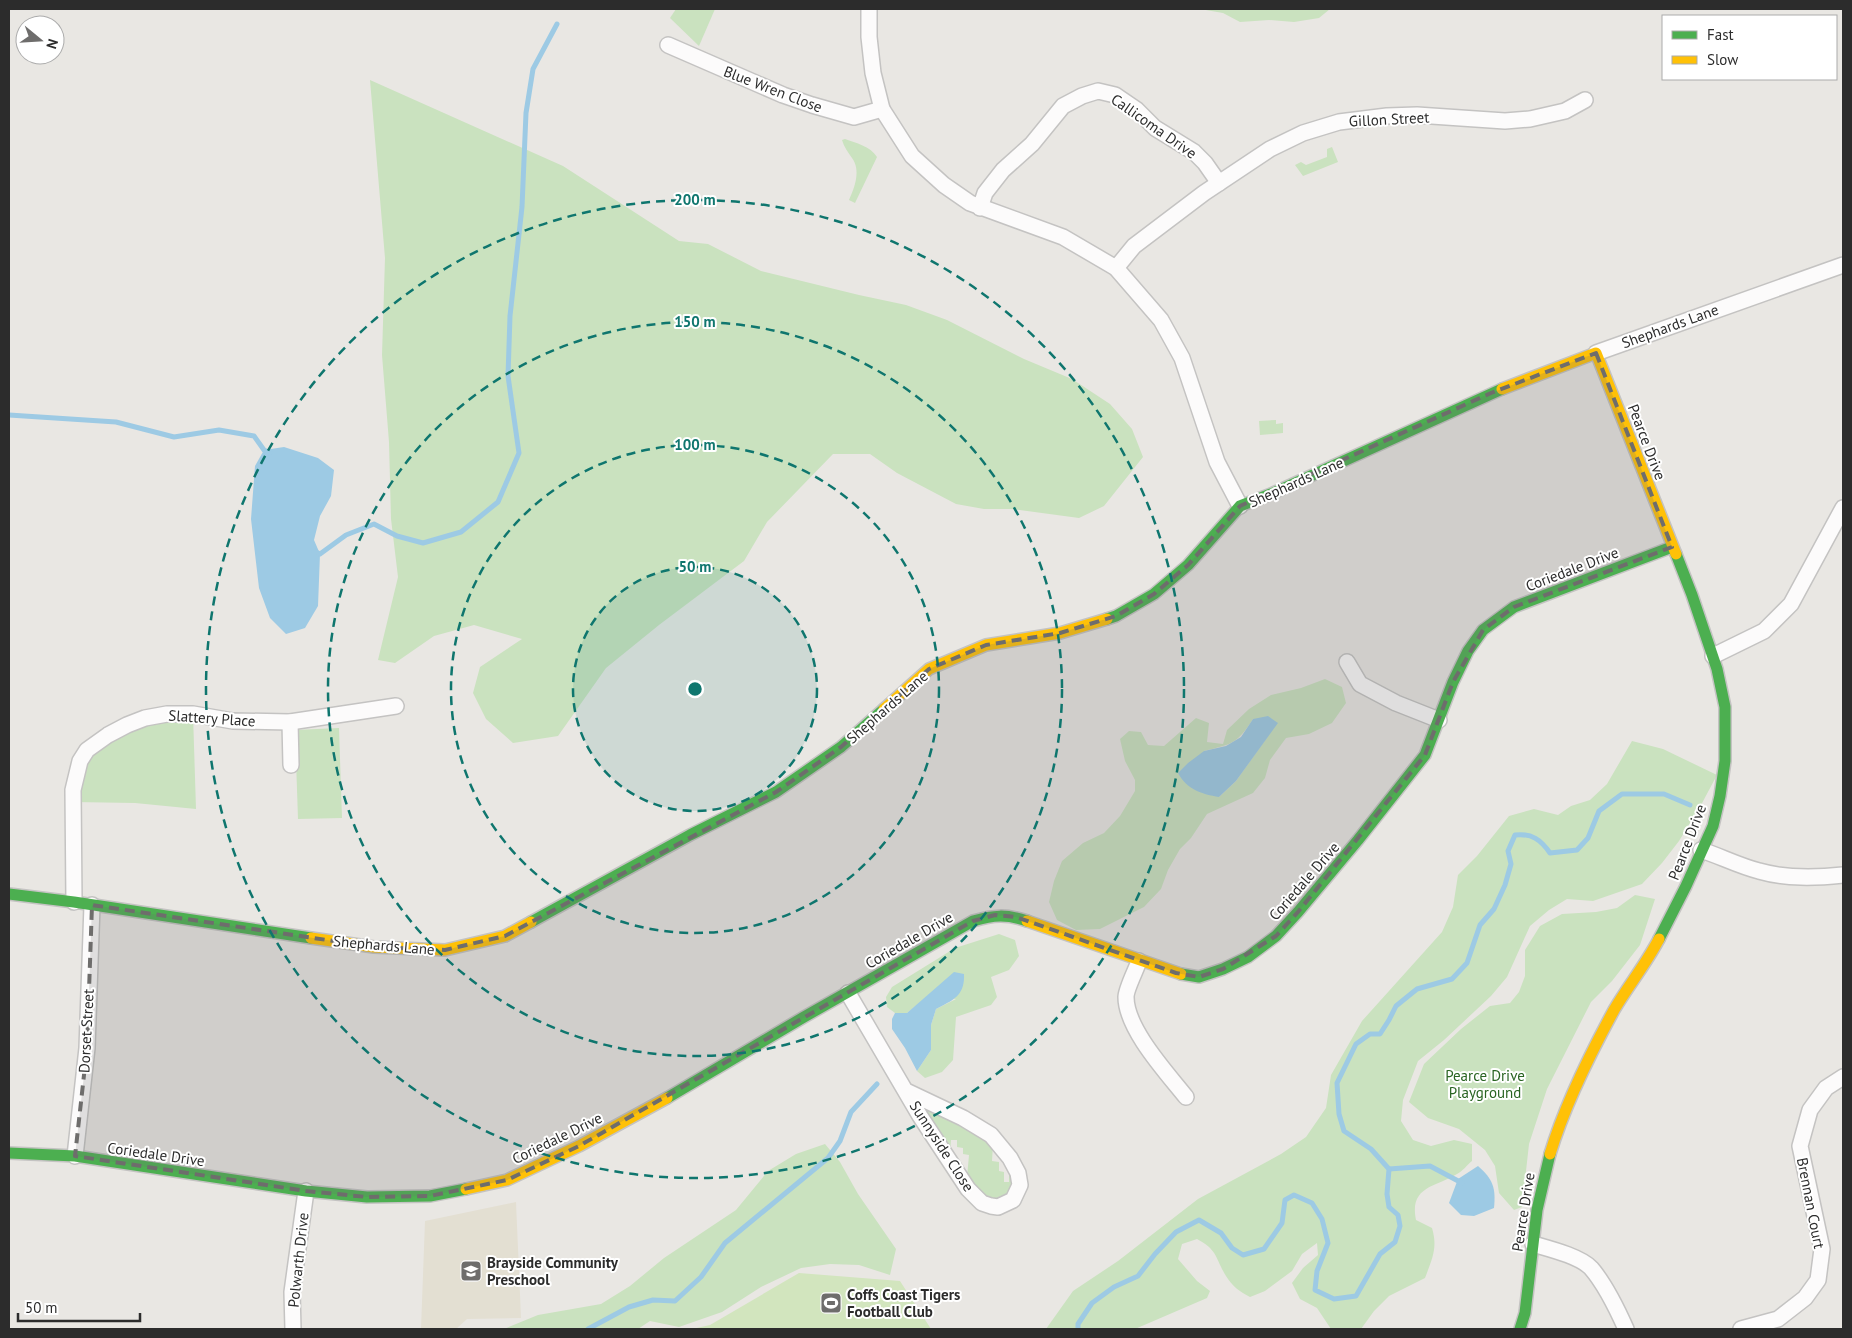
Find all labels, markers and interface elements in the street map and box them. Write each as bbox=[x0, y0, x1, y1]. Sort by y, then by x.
north arrow bbox=[15, 15, 65, 65]
legend bbox=[1662, 15, 1837, 80]
text: Fast bbox=[1707, 25, 1734, 44]
text: N bbox=[42, 37, 62, 51]
text: Slow bbox=[1707, 50, 1738, 69]
street label: Blue Wren Close bbox=[721, 61, 825, 117]
street label: Callicoma Drive bbox=[1107, 89, 1201, 163]
street label: Gillon Street bbox=[1348, 107, 1430, 131]
text: 200 m bbox=[674, 190, 716, 209]
street label: Shephards Lane bbox=[1619, 300, 1721, 352]
text: 150 m bbox=[674, 312, 716, 331]
street label: Pearce Drive bbox=[1624, 401, 1670, 483]
text: 100 m bbox=[674, 435, 716, 454]
street label: Shephards Lane bbox=[1246, 453, 1346, 511]
street label: Coriedale Drive bbox=[1523, 543, 1621, 595]
text: 50 m bbox=[679, 557, 711, 576]
street label: Shephards Lane bbox=[842, 666, 932, 748]
centre of rings bbox=[686, 680, 704, 698]
street label: Slattery Place bbox=[168, 705, 256, 731]
street label: Pearce Drive bbox=[1664, 801, 1710, 883]
street label: Coriedale Drive bbox=[1265, 838, 1343, 924]
street label: Coriedale Drive bbox=[862, 907, 956, 973]
street label: Shephards Lane bbox=[332, 931, 436, 959]
street label: Dorset Street bbox=[74, 988, 98, 1074]
park label: Pearce Drive Playground bbox=[1445, 1066, 1525, 1102]
street label: Sunnyside Close bbox=[906, 1097, 978, 1195]
street label: Coriedale Drive bbox=[509, 1108, 605, 1168]
street label: Coriedale Drive bbox=[106, 1138, 206, 1170]
street label: Brennan Court bbox=[1793, 1156, 1829, 1250]
street label: Pearce Drive bbox=[1507, 1171, 1539, 1253]
street label: Polwarth Drive bbox=[284, 1212, 312, 1308]
place label: Brayside Community Preschool bbox=[487, 1253, 619, 1289]
school or university icon: Brayside Community Preschool bbox=[459, 1259, 483, 1283]
place label: Coffs Coast Tigers Football Club bbox=[847, 1285, 960, 1321]
scale bar bbox=[18, 1290, 140, 1322]
sports icon: Coffs Coast Tigers Football Club bbox=[819, 1291, 843, 1315]
text: 50 m bbox=[25, 1298, 58, 1317]

